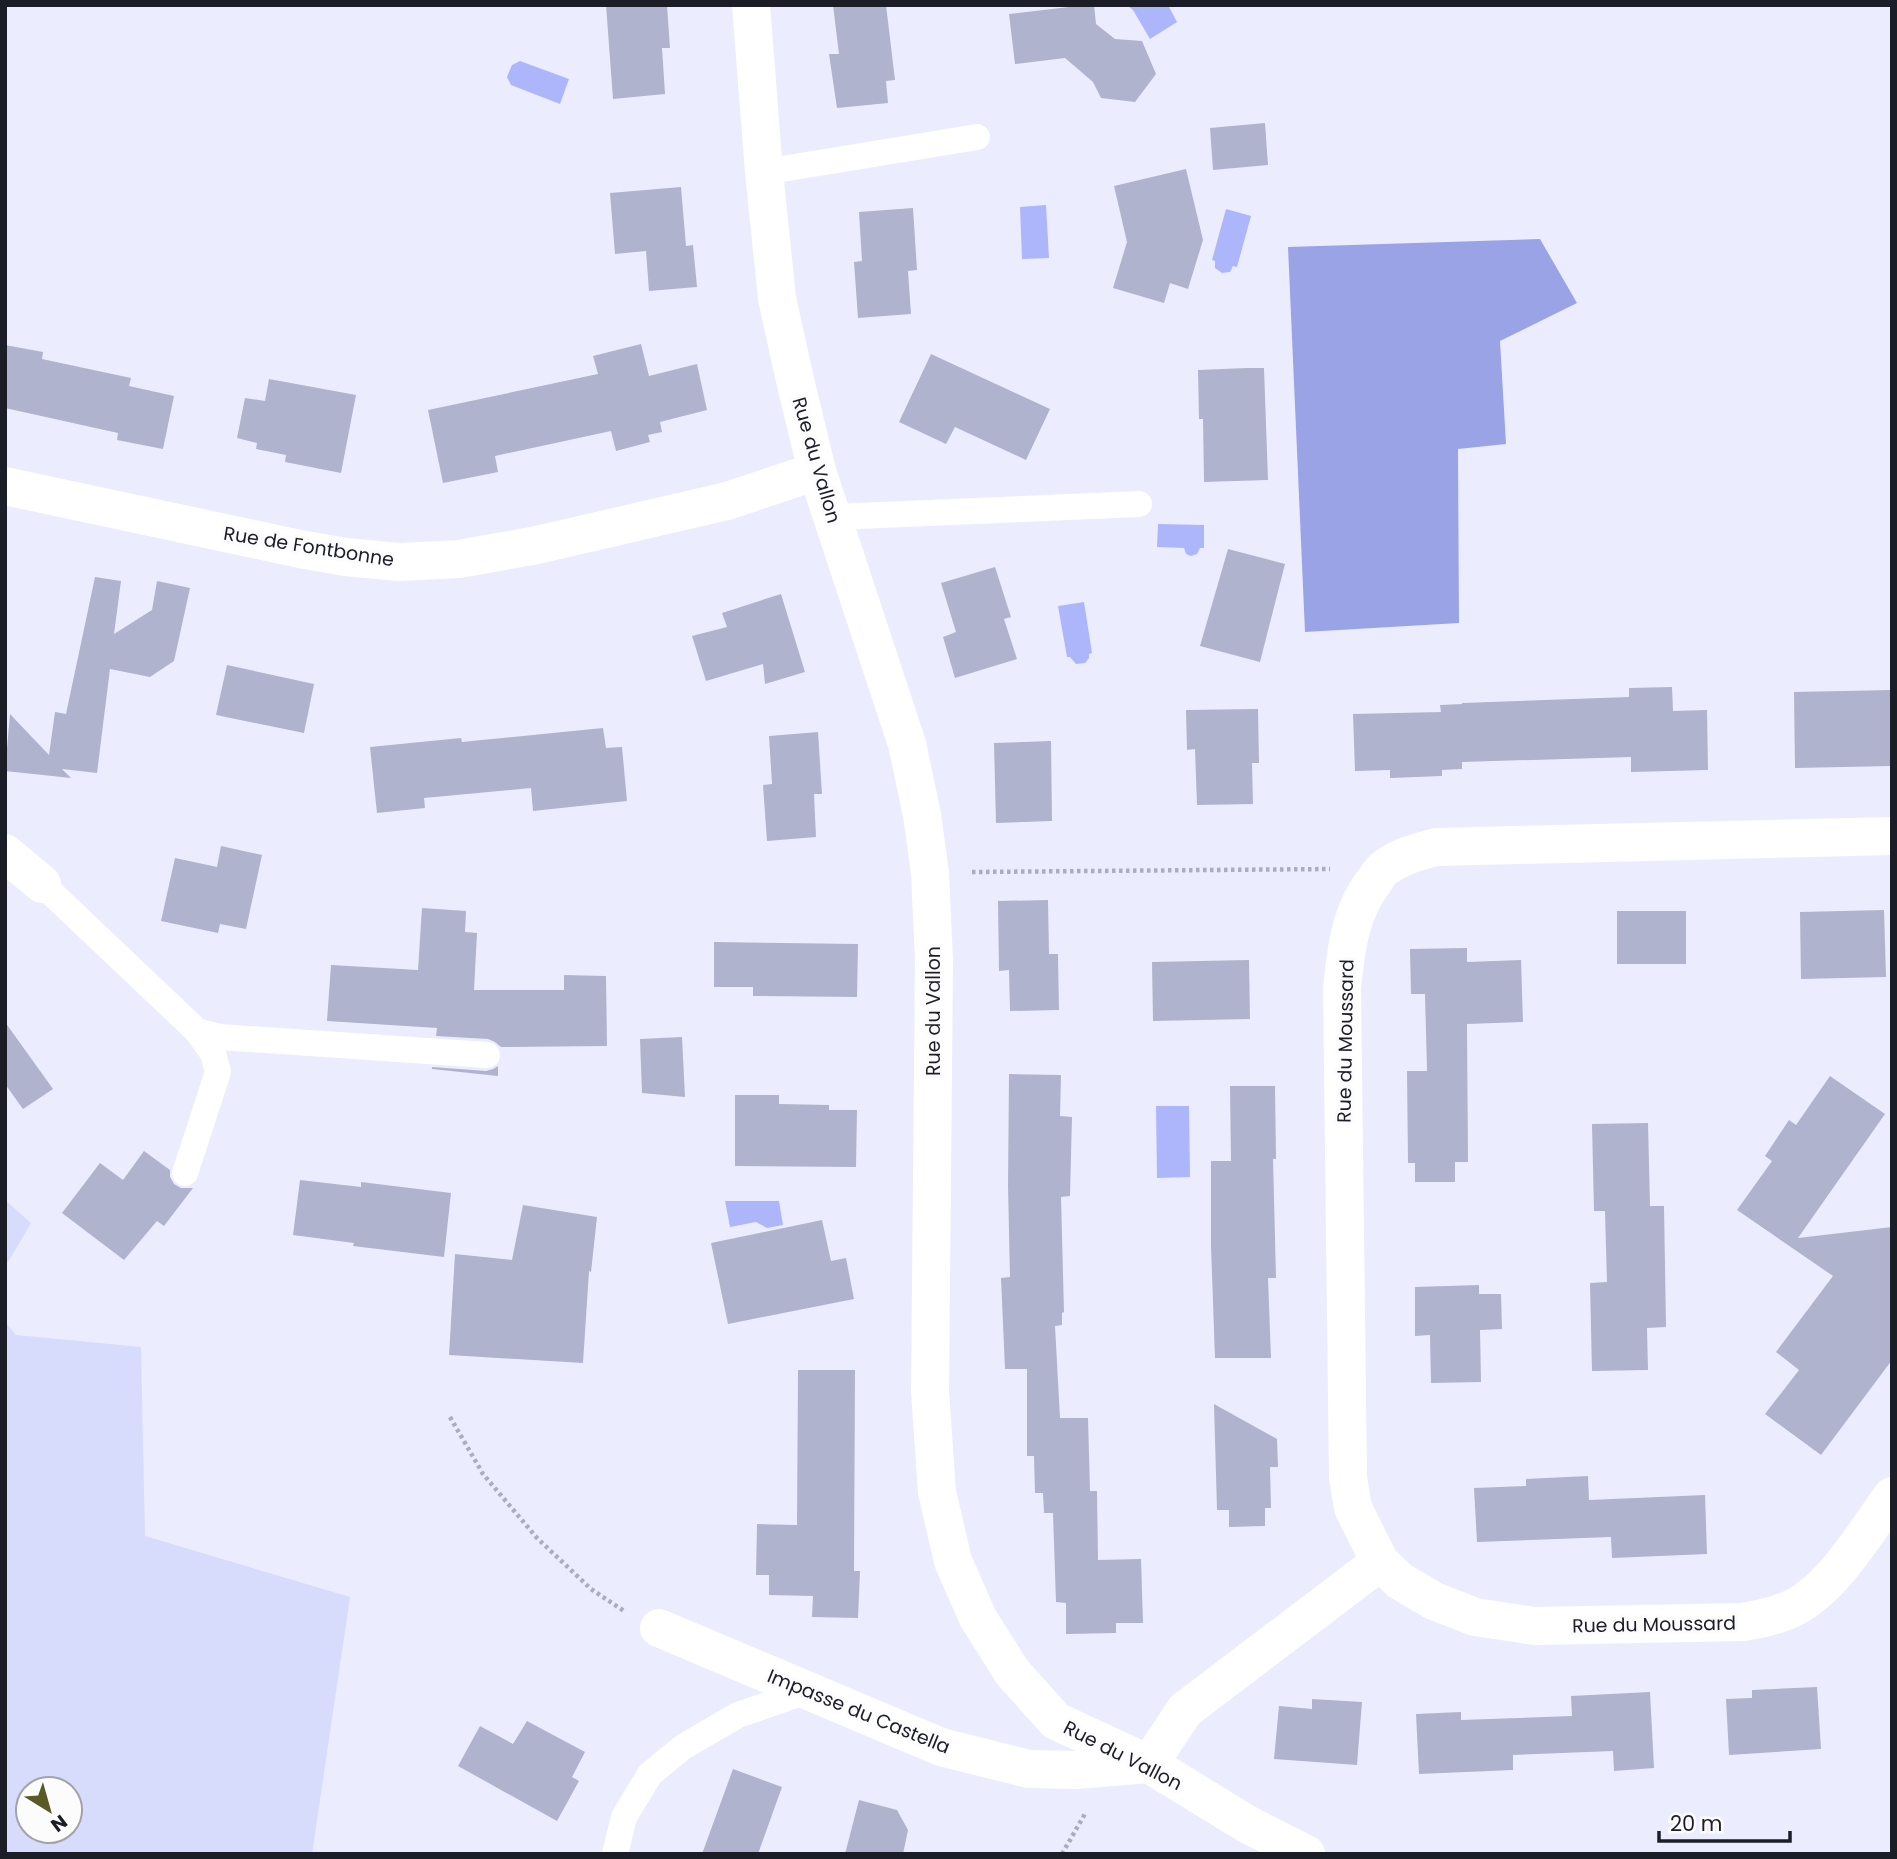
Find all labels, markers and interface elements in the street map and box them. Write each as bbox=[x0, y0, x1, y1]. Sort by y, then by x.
street label: Rue du Vallon bbox=[786, 394, 847, 526]
street label: Rue de Fontbonne bbox=[222, 520, 396, 573]
street label: Rue du Vallon bbox=[920, 946, 947, 1076]
street label: Rue du Moussard bbox=[1331, 959, 1360, 1123]
street label: Rue du Moussard bbox=[1572, 1610, 1736, 1639]
street label: Impasse du Castella bbox=[763, 1662, 954, 1761]
street label: Rue du Vallon bbox=[1059, 1714, 1187, 1797]
north arrow bbox=[14, 1775, 84, 1845]
scale bar bbox=[1659, 1800, 1790, 1844]
text: N bbox=[45, 1808, 73, 1838]
text: 20 m bbox=[1670, 1809, 1723, 1838]

